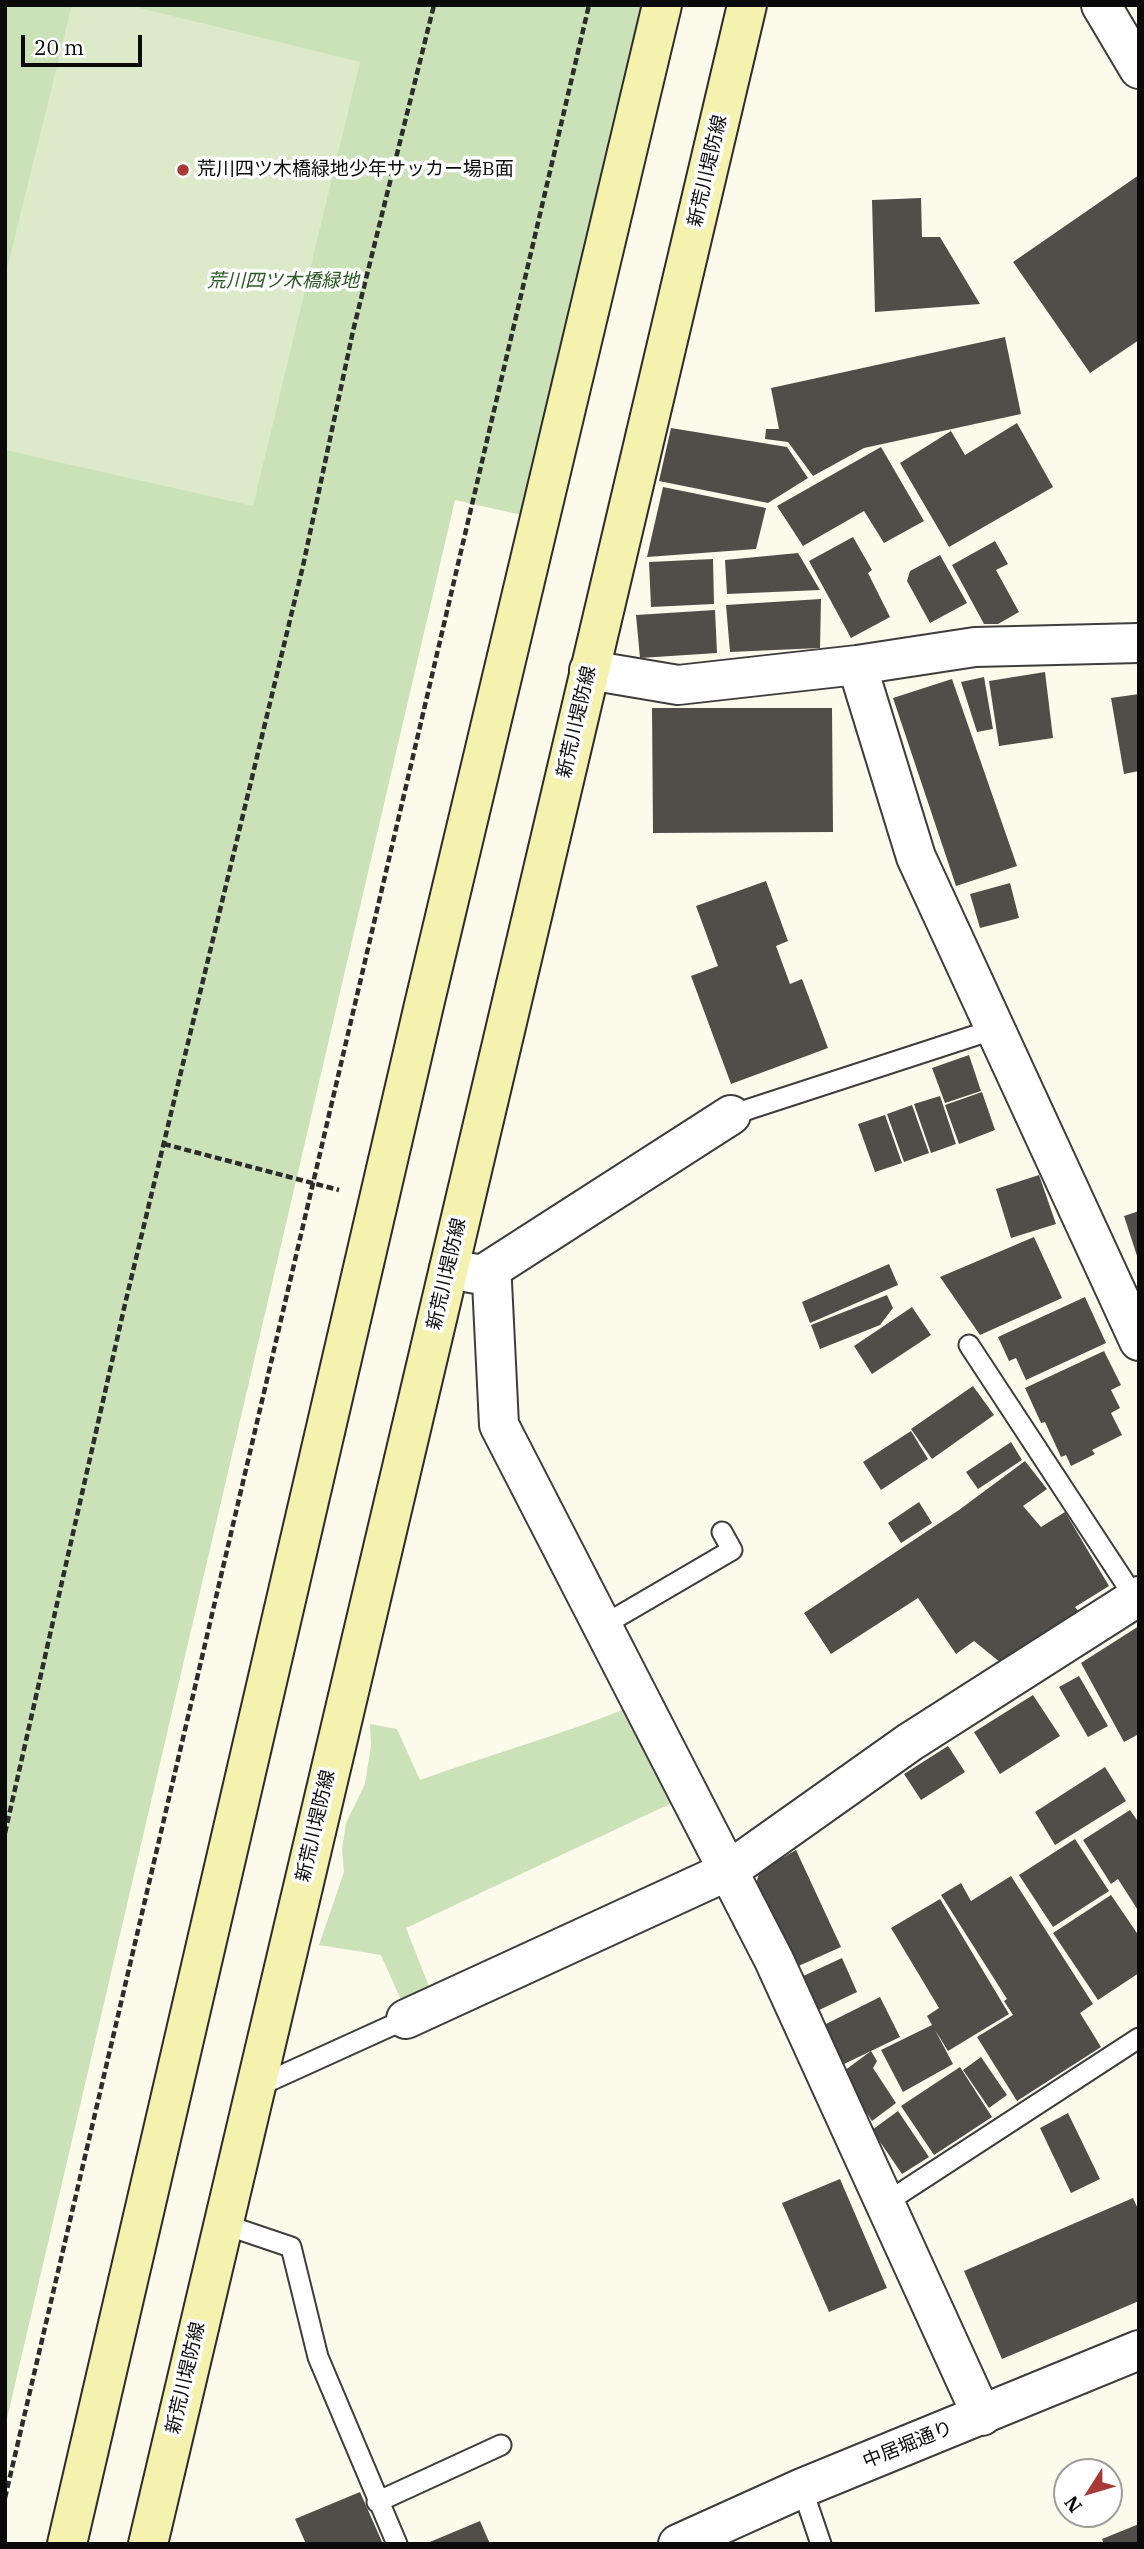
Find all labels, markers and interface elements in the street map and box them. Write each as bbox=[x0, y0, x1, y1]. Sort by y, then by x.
scale bar bbox=[24, 21, 145, 65]
text: 20 m bbox=[34, 33, 84, 61]
street label: 新荒川堤防線 bbox=[684, 113, 732, 229]
place label: 荒川四ツ木橋緑地少年サッカー場B面 bbox=[197, 159, 514, 181]
marker: 荒川四ツ木橋緑地少年サッカー場B面 bbox=[175, 162, 191, 178]
park label: 荒川四ツ木橋緑地 bbox=[207, 271, 359, 293]
street label: 新荒川堤防線 bbox=[553, 664, 601, 780]
street label: 新荒川堤防線 bbox=[423, 1216, 471, 1332]
street label: 新荒川堤防線 bbox=[292, 1768, 340, 1884]
street label: 新荒川堤防線 bbox=[162, 2320, 210, 2436]
street label: 中居堀通り bbox=[860, 2417, 956, 2473]
north arrow bbox=[1053, 2458, 1123, 2528]
text: N bbox=[1059, 2491, 1087, 2518]

